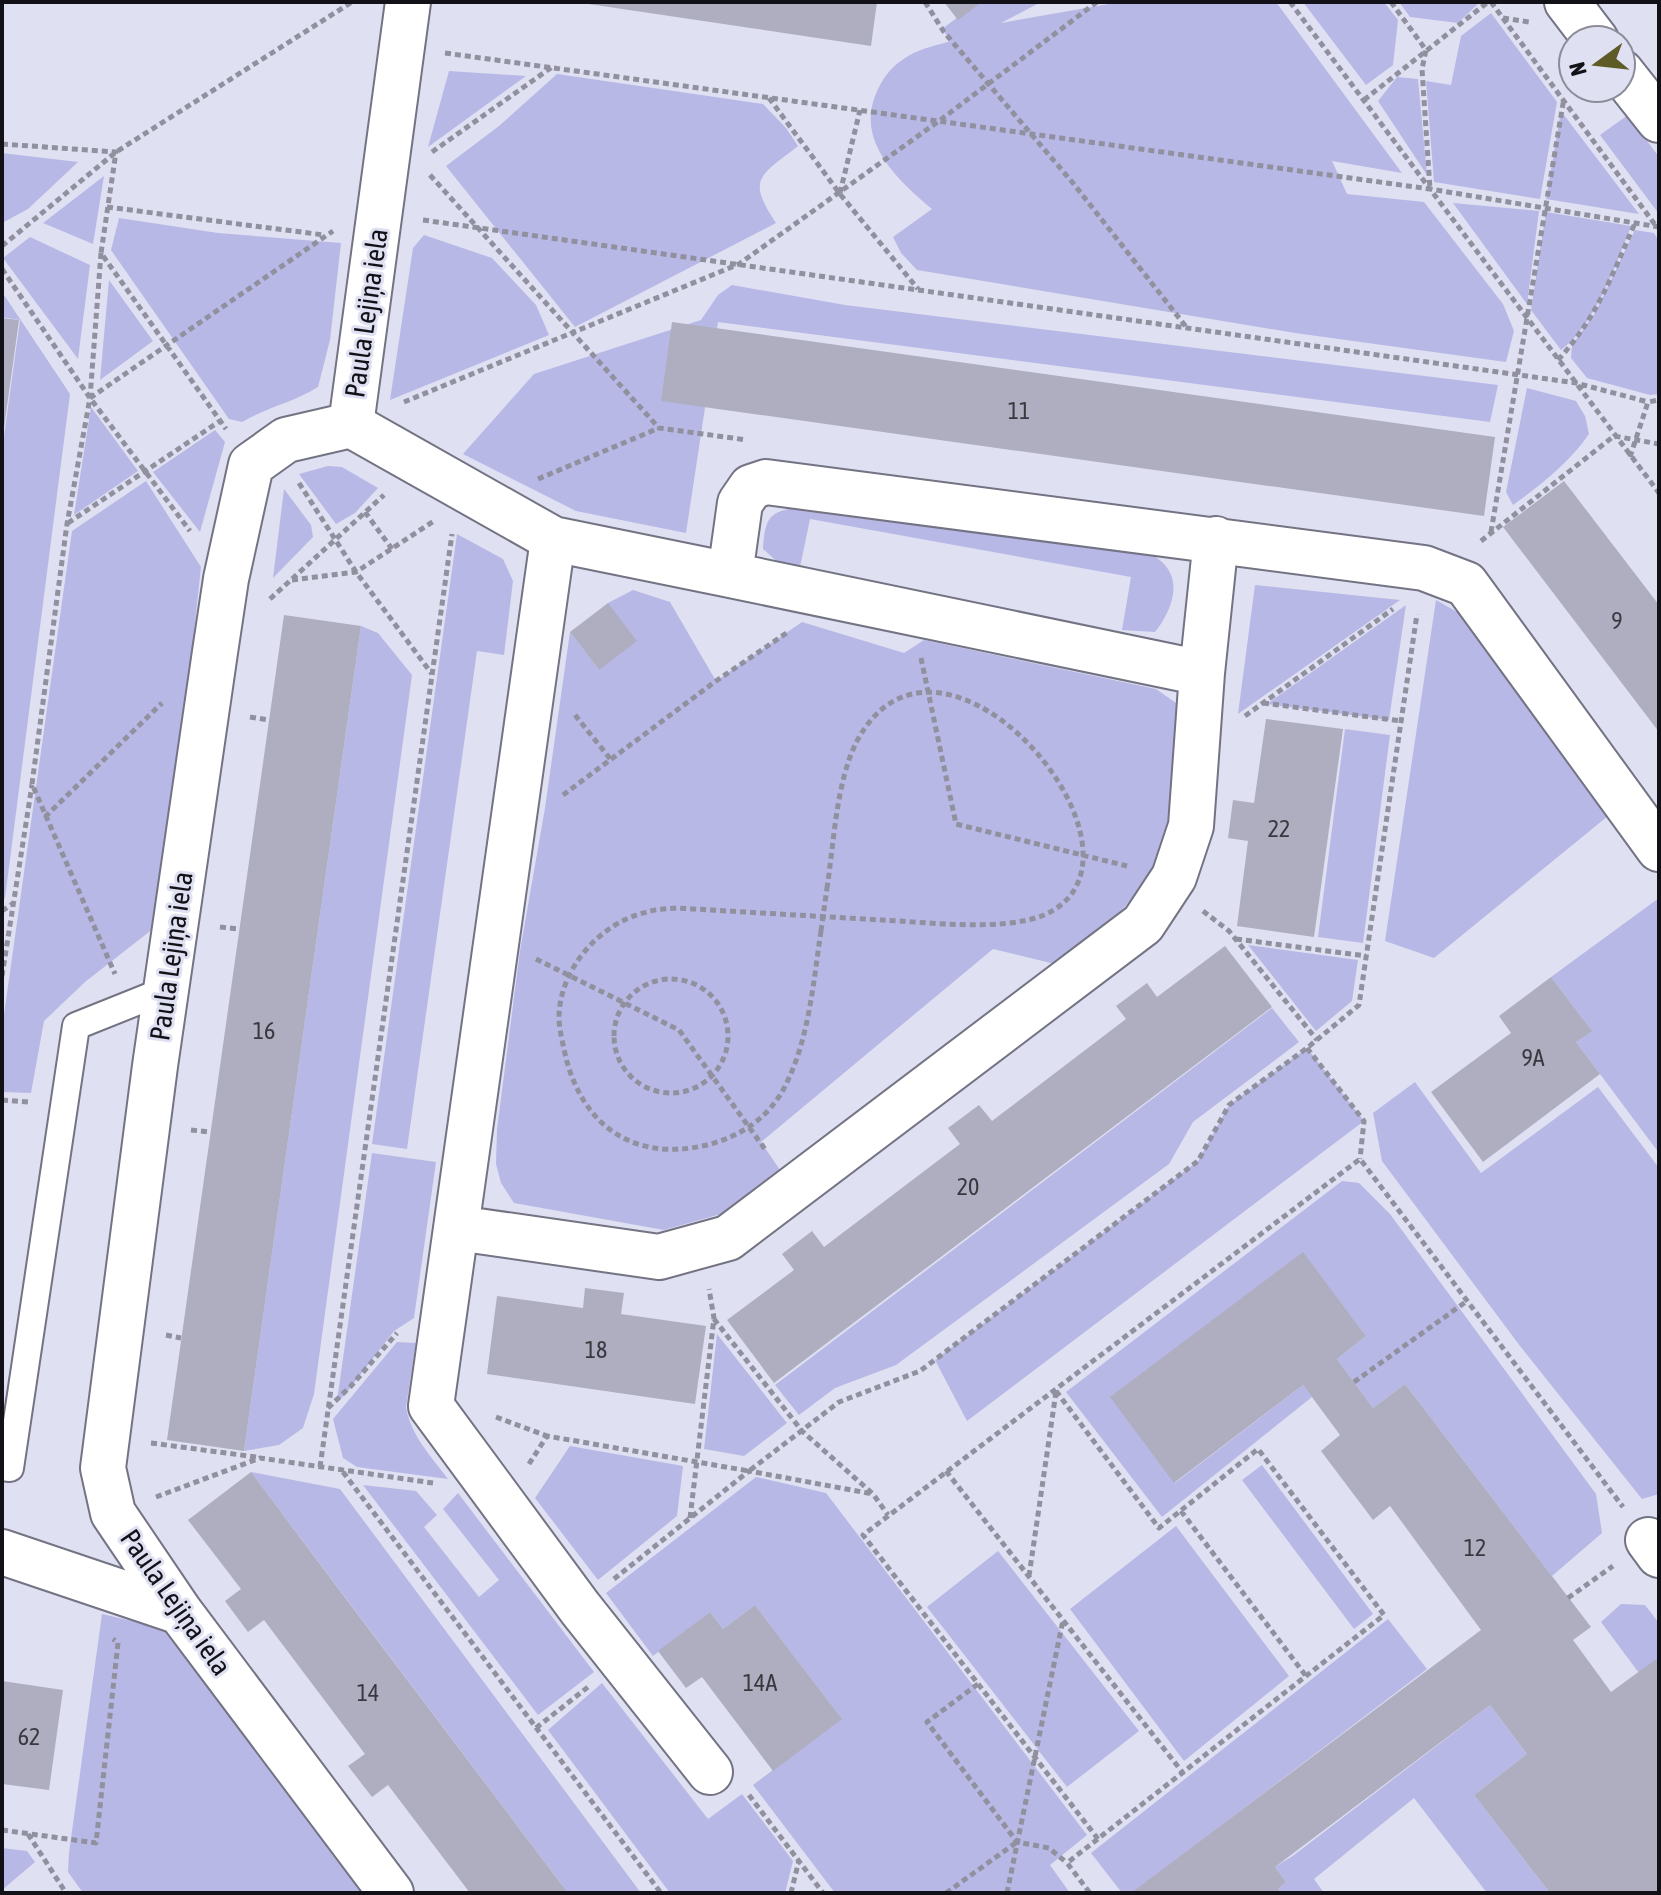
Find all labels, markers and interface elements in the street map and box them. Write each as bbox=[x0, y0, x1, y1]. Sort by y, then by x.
north arrow bbox=[1557, 24, 1637, 104]
text: N bbox=[1563, 60, 1592, 79]
street label: Paula Lejiņa iela bbox=[338, 226, 394, 400]
house number: 11 bbox=[1008, 397, 1030, 424]
house number: 9 bbox=[1611, 607, 1623, 634]
house number: 22 bbox=[1268, 815, 1290, 842]
street label: Paula Lejiņa iela bbox=[143, 869, 199, 1043]
house number: 16 bbox=[253, 1017, 275, 1044]
house number: 9A bbox=[1521, 1044, 1545, 1071]
house number: 20 bbox=[957, 1173, 979, 1200]
house number: 18 bbox=[585, 1336, 607, 1363]
street label: Paula Lejiņa iela bbox=[114, 1523, 238, 1681]
house number: 12 bbox=[1464, 1534, 1486, 1561]
house number: 14A bbox=[743, 1669, 777, 1696]
house number: 14 bbox=[357, 1679, 379, 1706]
house number: 62 bbox=[18, 1723, 40, 1750]

